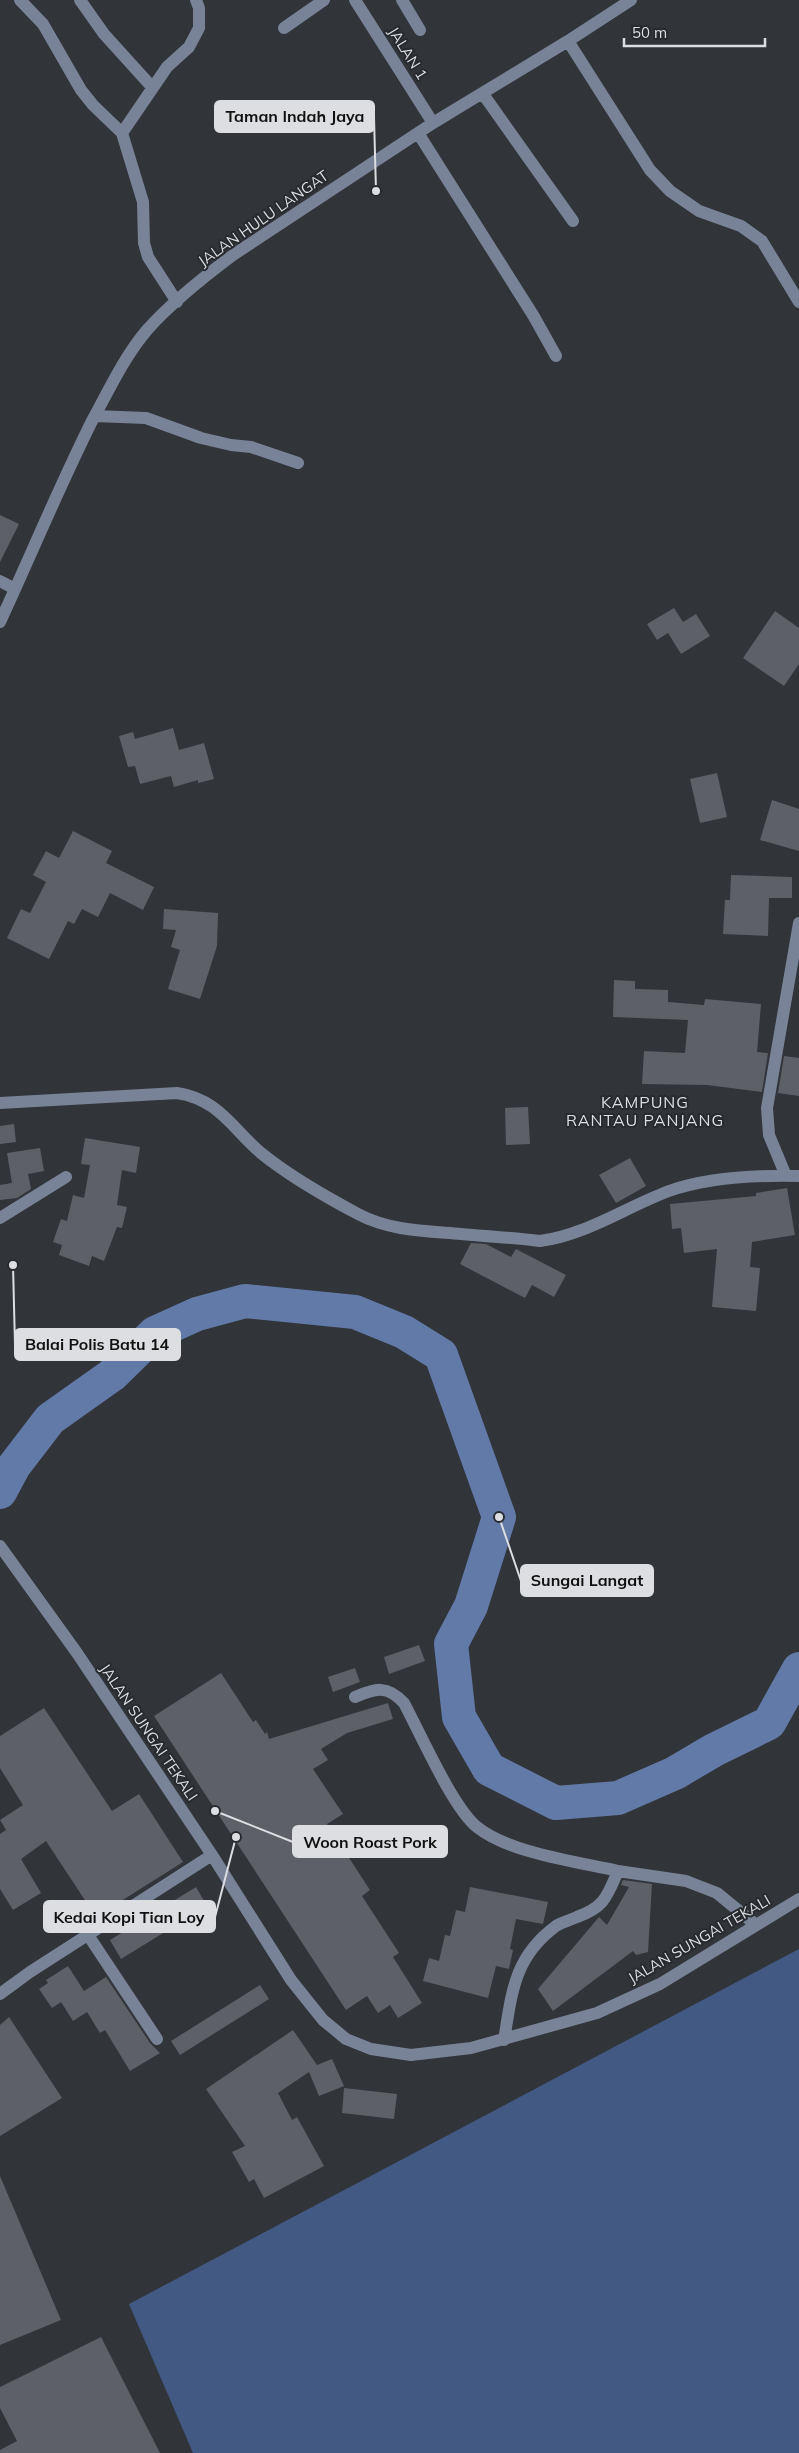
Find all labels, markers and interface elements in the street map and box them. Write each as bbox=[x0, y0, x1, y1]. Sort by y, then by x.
scale bar bbox=[624, 15, 765, 47]
street label: JALAN 1 bbox=[384, 23, 432, 83]
text: 50 m bbox=[632, 23, 667, 42]
callout: Taman Indah Jaya bbox=[215, 101, 374, 132]
text: Taman Indah Jaya bbox=[225, 106, 365, 126]
street label: JALAN HULU LANGAT bbox=[194, 166, 332, 270]
district label: KAMPUNG RANTAU PANJANG bbox=[566, 1092, 724, 1130]
callout: Balai Polis Batu 14 bbox=[15, 1329, 180, 1360]
text: Balai Polis Batu 14 bbox=[25, 1334, 170, 1354]
callout: Sungai Langat bbox=[521, 1565, 653, 1596]
text: Sungai Langat bbox=[531, 1570, 643, 1590]
street label: JALAN SUNGAI TEKALI bbox=[96, 1660, 202, 1804]
callout: Woon Roast Pork bbox=[293, 1826, 447, 1857]
text: Woon Roast Pork bbox=[303, 1832, 438, 1852]
street label: JALAN SUNGAI TEKALI bbox=[624, 1890, 774, 1988]
callout: Kedai Kopi Tian Loy bbox=[44, 1901, 215, 1932]
text: Kedai Kopi Tian Loy bbox=[54, 1907, 205, 1927]

